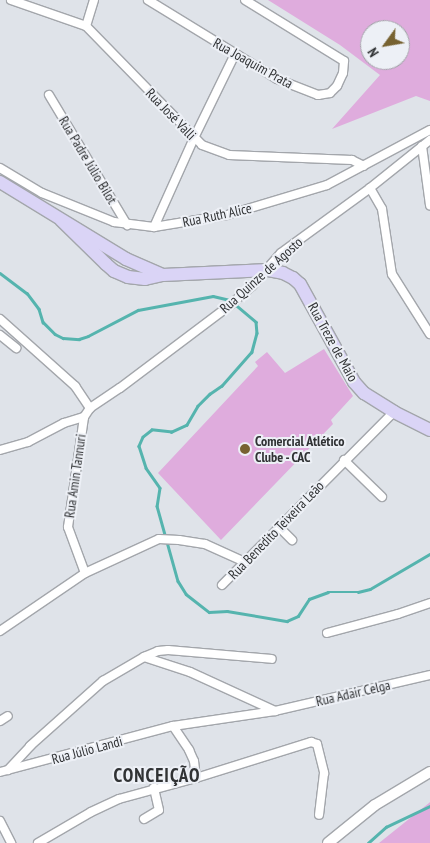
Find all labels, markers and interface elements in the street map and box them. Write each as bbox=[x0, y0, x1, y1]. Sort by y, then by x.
north arrow bbox=[360, 20, 410, 70]
street label: Rua Joaquim Prata bbox=[210, 34, 296, 92]
text: N bbox=[363, 44, 383, 60]
street label: Rua José Valli bbox=[142, 85, 200, 143]
street label: Rua Padre Júlio Bilot bbox=[55, 113, 121, 207]
street label: Rua Ruth Alice bbox=[181, 199, 253, 231]
street label: Rua Quinze de Agosto bbox=[216, 233, 306, 317]
street label: Rua Treze de Maio bbox=[304, 299, 362, 385]
street label: Rua Amin Tannuri bbox=[61, 433, 89, 519]
place label: Comercial Atlético Clube - CAC bbox=[255, 433, 345, 466]
marker: Comercial Atlético Clube - CAC bbox=[239, 443, 251, 455]
street label: Rua Benedito Teixeira Leão bbox=[225, 477, 327, 583]
street label: Rua Adair Celga bbox=[314, 676, 392, 710]
street label: Rua Júlio Landi bbox=[50, 732, 124, 768]
district label: CONCEIÇÃO bbox=[112, 765, 202, 787]

